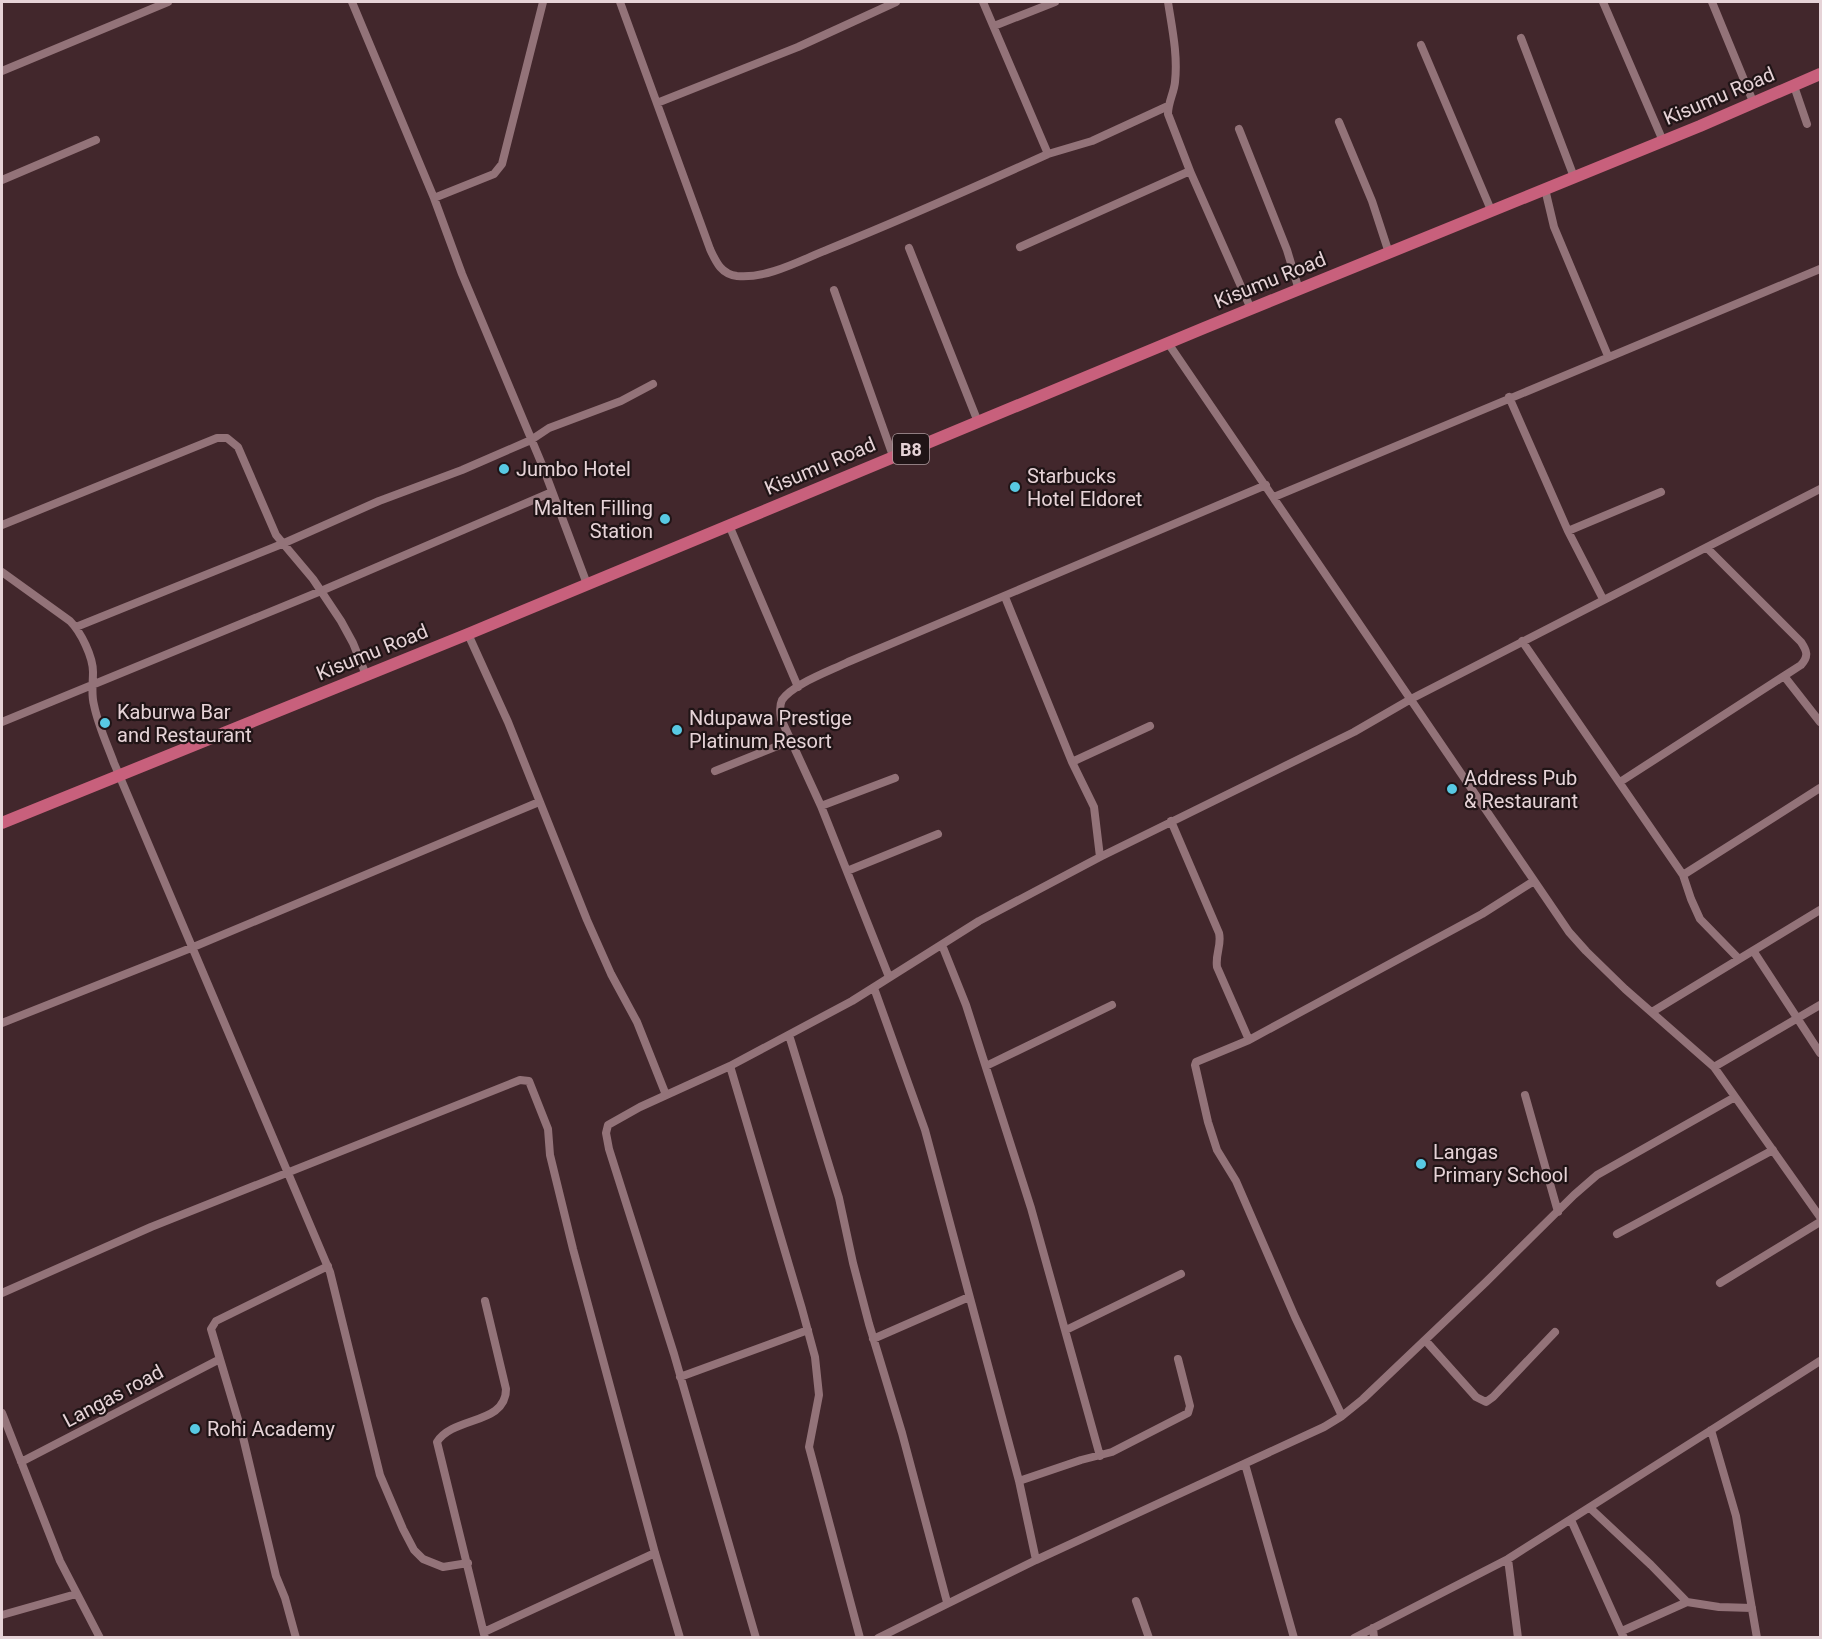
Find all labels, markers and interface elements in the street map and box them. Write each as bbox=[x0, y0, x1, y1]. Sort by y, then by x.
street label: Kisumu Road bbox=[1660, 62, 1778, 130]
street label: Kisumu Road bbox=[1211, 247, 1329, 313]
street label: Kisumu Road bbox=[761, 432, 879, 500]
road number: B8 bbox=[893, 434, 929, 464]
place label: Jumbo Hotel bbox=[516, 457, 631, 481]
marker: Jumbo Hotel bbox=[497, 462, 511, 476]
place label: Starbucks Hotel Eldoret bbox=[1027, 464, 1142, 511]
marker: Starbucks Hotel Eldoret bbox=[1008, 480, 1022, 494]
place label: Malten Filling Station bbox=[534, 496, 653, 543]
marker: Malten Filling Station bbox=[658, 512, 672, 526]
street label: Kisumu Road bbox=[313, 619, 431, 685]
place label: Kaburwa Bar and Restaurant bbox=[117, 700, 252, 747]
place label: Ndupawa Prestige Platinum Resort bbox=[689, 706, 852, 753]
marker: Kaburwa Bar and Restaurant bbox=[98, 716, 112, 730]
marker: Ndupawa Prestige Platinum Resort bbox=[670, 723, 684, 737]
place label: Address Pub & Restaurant bbox=[1464, 766, 1578, 813]
marker: Address Pub & Restaurant bbox=[1445, 782, 1459, 796]
place label: Langas Primary School bbox=[1433, 1140, 1568, 1187]
marker: Langas Primary School bbox=[1414, 1157, 1428, 1171]
street label: Langas road bbox=[59, 1360, 167, 1432]
place label: Rohi Academy bbox=[207, 1417, 335, 1441]
marker: Rohi Academy bbox=[188, 1422, 202, 1436]

